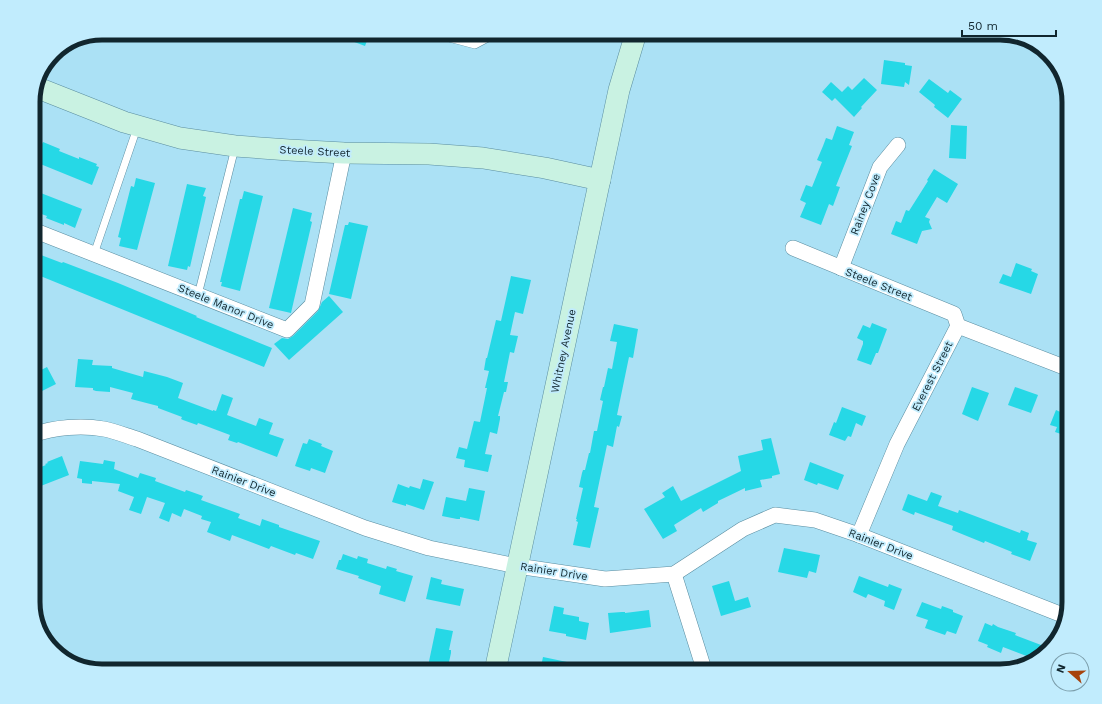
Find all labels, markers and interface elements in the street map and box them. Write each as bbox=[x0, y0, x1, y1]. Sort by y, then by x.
scale bar bbox=[962, 12, 1056, 38]
text: 50 m bbox=[968, 19, 998, 33]
street label: Steele Street bbox=[279, 143, 351, 160]
street label: Rainey Cove bbox=[848, 172, 883, 237]
street label: Steele Street bbox=[843, 265, 914, 304]
street label: Steele Manor Drive bbox=[176, 281, 276, 332]
street label: Whitney Avenue bbox=[548, 308, 579, 394]
street label: Everest Street bbox=[909, 339, 956, 413]
street label: Rainier Drive bbox=[210, 463, 278, 500]
street label: Rainier Drive bbox=[847, 526, 915, 563]
street label: Rainier Drive bbox=[519, 560, 588, 583]
north arrow bbox=[1050, 652, 1090, 692]
text: N bbox=[1054, 663, 1069, 675]

